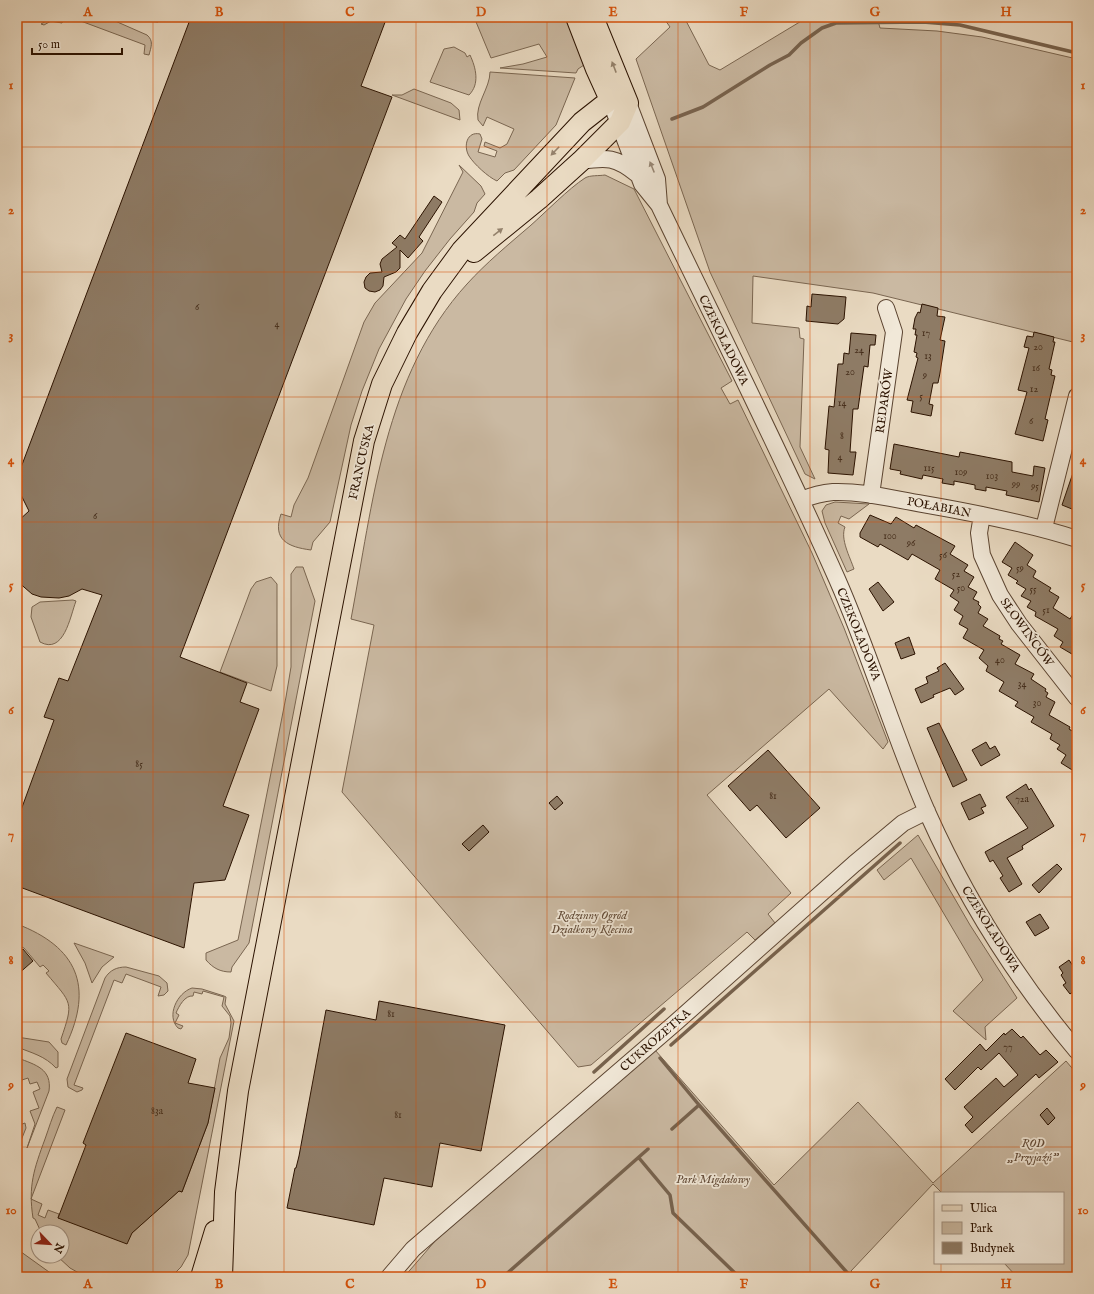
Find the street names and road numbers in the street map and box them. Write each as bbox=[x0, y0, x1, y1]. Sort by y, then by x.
street label: CZEKOLADOWA bbox=[695, 293, 752, 389]
street label: REDARÓW bbox=[872, 367, 897, 434]
street label: FRANCUSKA bbox=[346, 422, 378, 501]
street label: POŁABIAN bbox=[906, 494, 973, 521]
street label: CZEKOLADOWA bbox=[833, 586, 884, 684]
street label: SŁOWIŃCÓW bbox=[997, 594, 1058, 670]
street label: CZEKOLADOWA bbox=[958, 883, 1024, 976]
street label: CUKROZETKA bbox=[617, 1005, 694, 1075]

